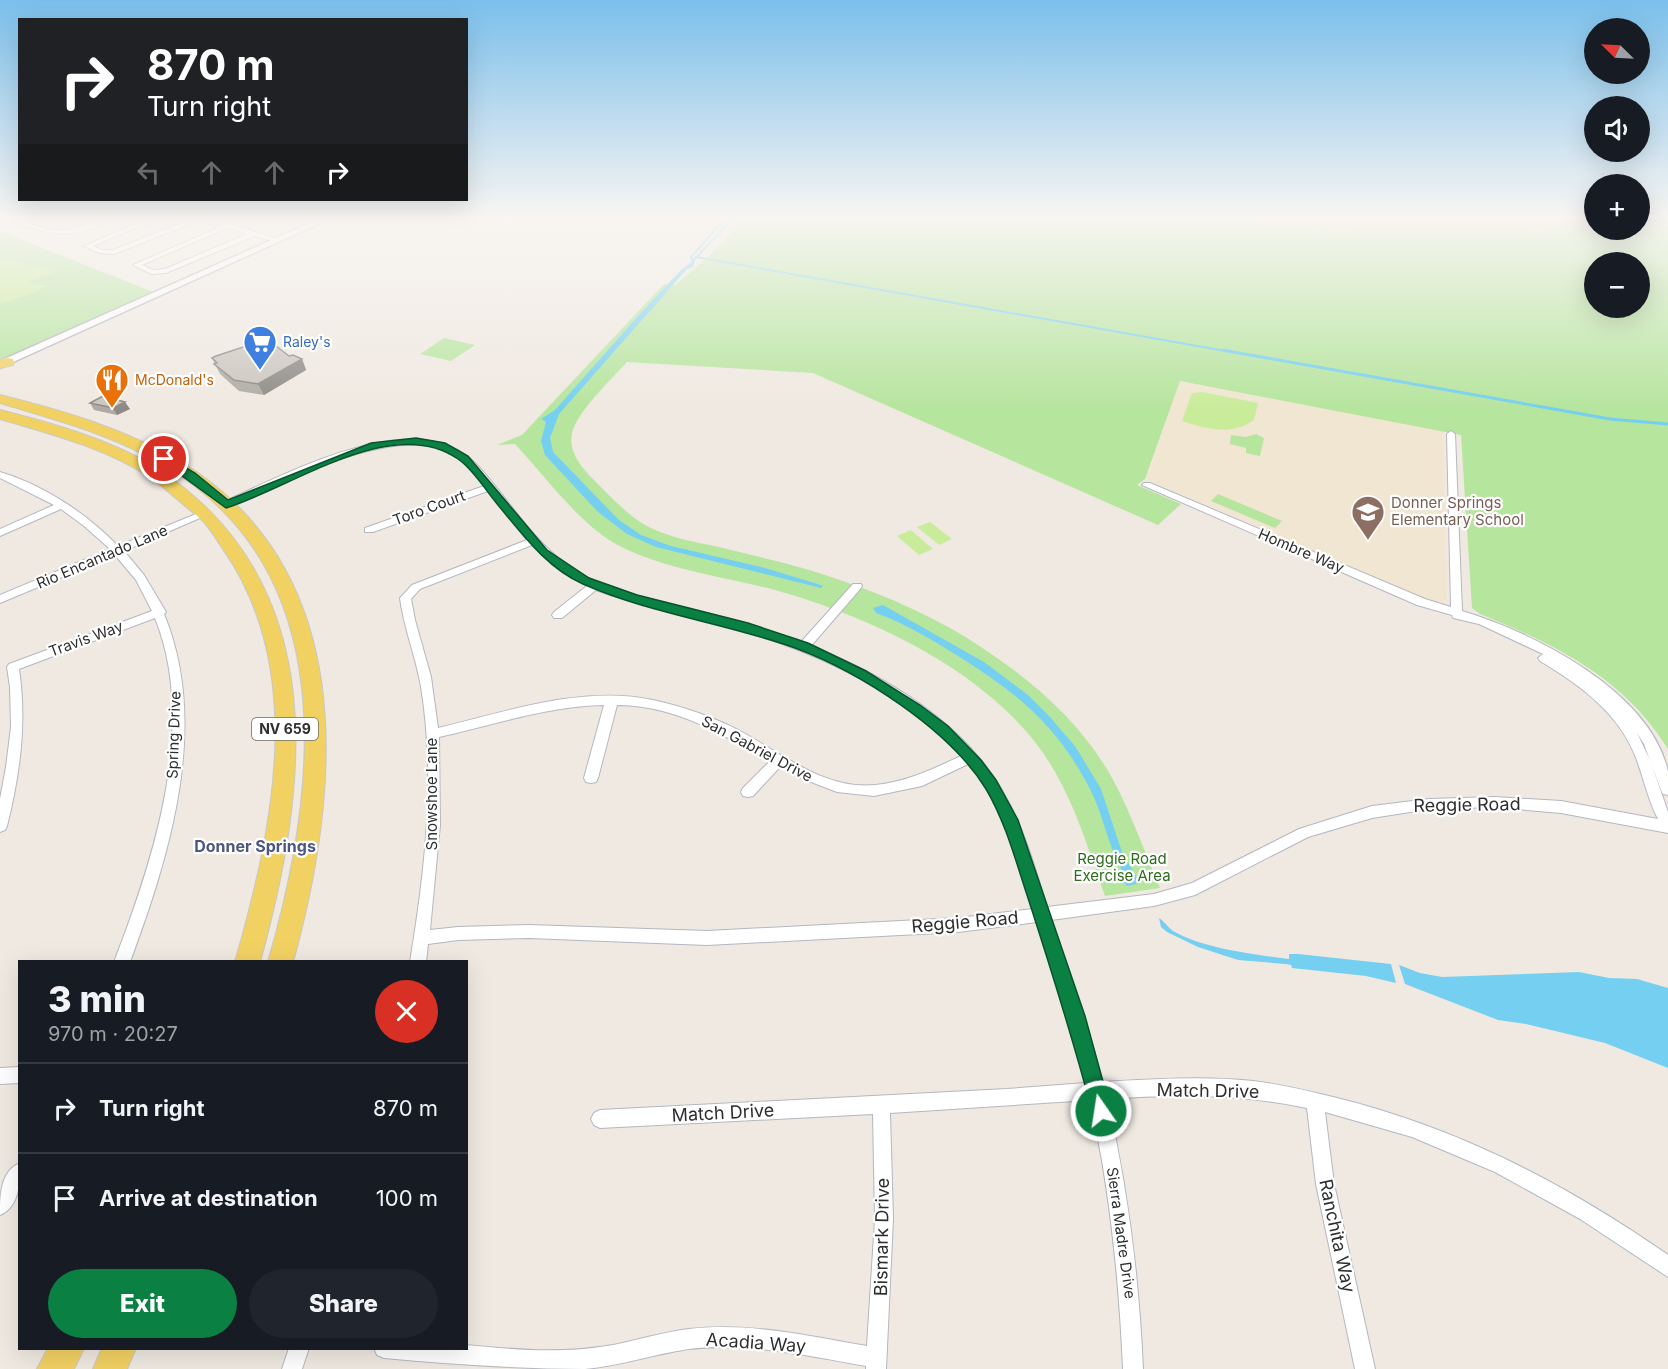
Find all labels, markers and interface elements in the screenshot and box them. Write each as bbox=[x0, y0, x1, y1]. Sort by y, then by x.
north arrow bbox=[1584, 18, 1650, 84]
map controls bbox=[1584, 18, 1650, 318]
text: 870 m bbox=[147, 39, 275, 90]
icon: right bbox=[48, 42, 126, 120]
text: Turn right bbox=[147, 90, 271, 123]
button: sound bbox=[1584, 96, 1650, 162]
icon: left bbox=[132, 156, 165, 189]
icon: ahead bbox=[195, 156, 228, 189]
icon: ahead bbox=[258, 156, 291, 189]
icon: right bbox=[321, 156, 354, 189]
button: + bbox=[1584, 174, 1650, 240]
button: − bbox=[1584, 252, 1650, 318]
supermarket icon: Raley's bbox=[242, 324, 278, 371]
place label: Raley's bbox=[283, 333, 331, 350]
restaurant icon: McDonald's bbox=[94, 362, 130, 409]
place label: McDonald's bbox=[135, 371, 214, 388]
pin bbox=[138, 433, 189, 484]
icon: arrive bbox=[147, 442, 180, 475]
street label: Toro Court bbox=[390, 486, 468, 529]
place label: Donner Springs Elementary School bbox=[1391, 493, 1524, 529]
school or university icon: Donner Springs Elementary School bbox=[1350, 494, 1386, 541]
street label: Rio Encantado Lane bbox=[33, 520, 170, 593]
street label: Hombre Way bbox=[1255, 524, 1348, 577]
street label: Travis Way bbox=[46, 616, 126, 661]
street label: Spring Drive bbox=[162, 691, 185, 779]
street label: San Gabriel Drive bbox=[698, 711, 816, 786]
road number: NV 659 bbox=[252, 718, 318, 740]
street label: Snowshoe Lane bbox=[422, 738, 441, 850]
street label: Reggie Road bbox=[1413, 793, 1521, 816]
district label: Donner Springs bbox=[194, 836, 316, 856]
park label: Reggie Road Exercise Area bbox=[1073, 849, 1171, 885]
street label: Reggie Road bbox=[911, 906, 1019, 937]
text: 3 min bbox=[48, 977, 146, 1021]
button: close bbox=[375, 980, 438, 1043]
text: 970 m · 20:27 bbox=[48, 1022, 178, 1046]
position arrow bbox=[1069, 1079, 1133, 1143]
street label: Match Drive bbox=[1156, 1079, 1260, 1102]
icon: right bbox=[48, 1092, 81, 1125]
text: Turn right bbox=[99, 1095, 205, 1121]
text: 870 m bbox=[373, 1095, 438, 1121]
street label: Match Drive bbox=[671, 1099, 775, 1126]
street label: Sierra Madre Drive bbox=[1103, 1166, 1140, 1300]
street label: Ranchita Way bbox=[1315, 1177, 1360, 1295]
street label: Bismark Drive bbox=[870, 1178, 893, 1296]
icon: arrive bbox=[48, 1182, 81, 1215]
text: Arrive at destination bbox=[99, 1185, 318, 1211]
text: 100 m bbox=[376, 1185, 438, 1211]
button: Exit bbox=[48, 1269, 237, 1338]
button: Share bbox=[249, 1269, 438, 1338]
street label: Acadia Way bbox=[705, 1329, 807, 1356]

